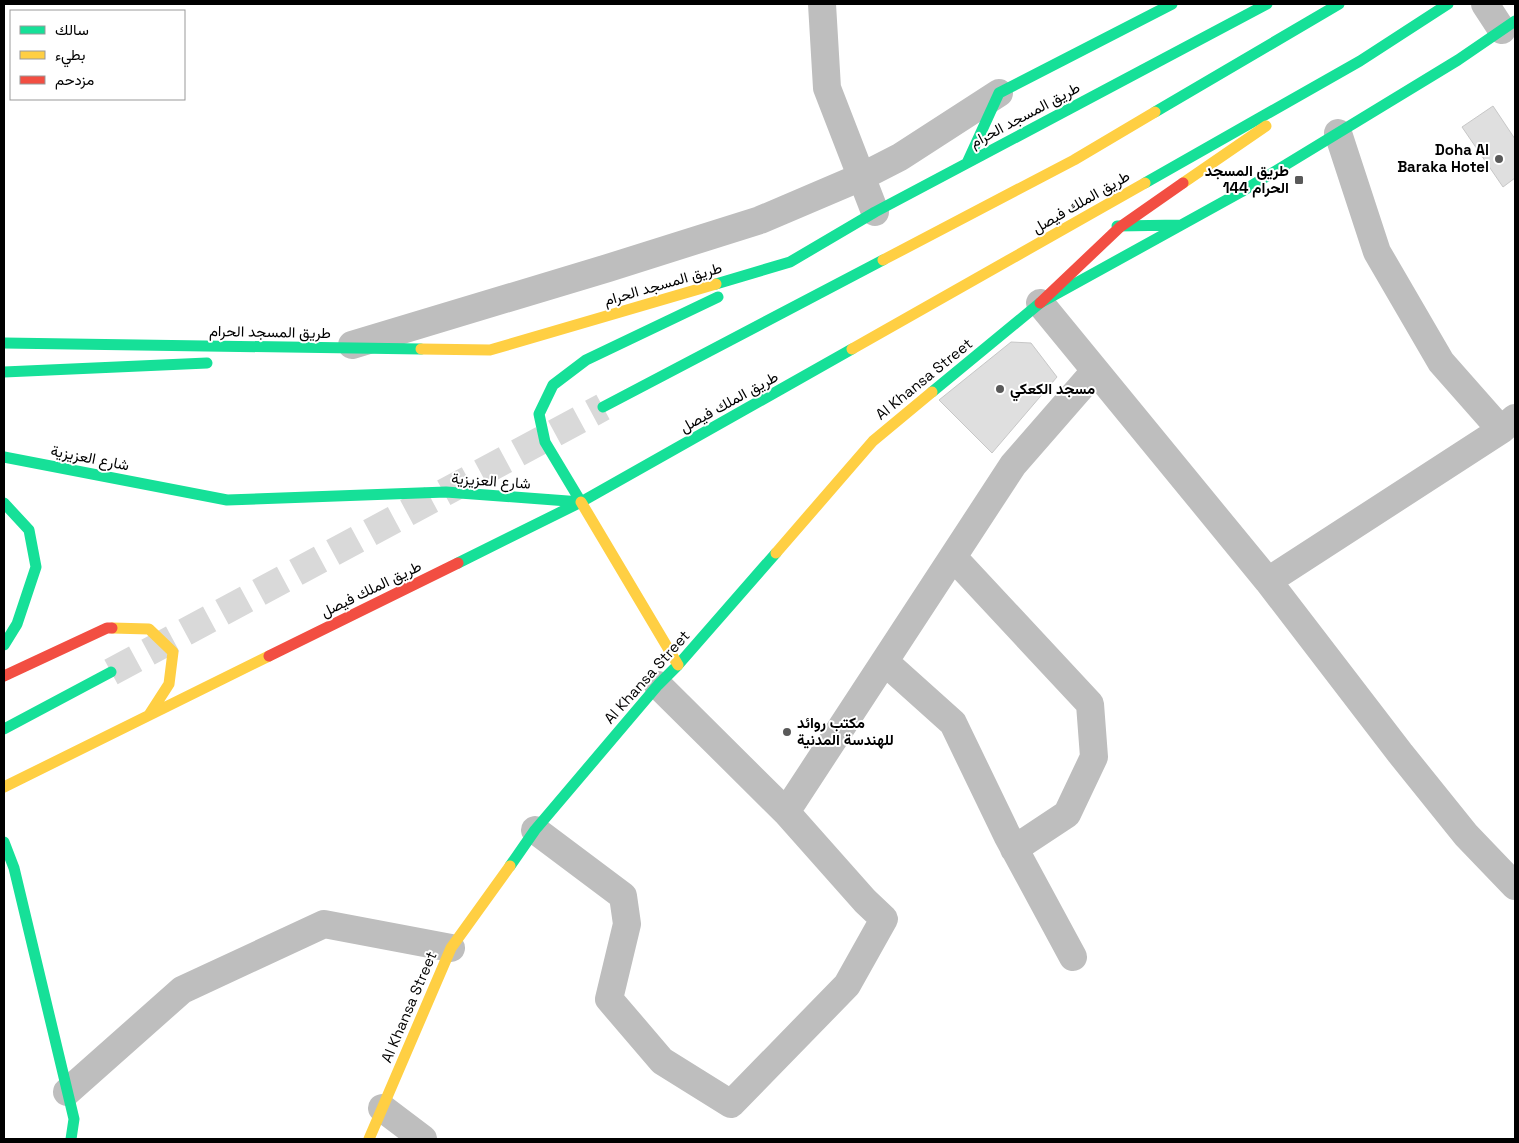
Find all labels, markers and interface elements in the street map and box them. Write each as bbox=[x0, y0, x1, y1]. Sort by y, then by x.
legend bbox=[10, 10, 185, 100]
text: سالك bbox=[55, 20, 89, 39]
text: بطيء bbox=[55, 45, 85, 68]
text: مزدحم bbox=[55, 70, 94, 90]
street label: طريق المسجد الحرام bbox=[966, 77, 1084, 152]
place label: Doha Al Baraka Hotel bbox=[1397, 140, 1489, 176]
marker: Doha Al Baraka Hotel bbox=[1493, 153, 1505, 165]
place label: طريق المسجد الحرام 144 bbox=[1205, 161, 1289, 198]
street label: طريق الملك فيصل bbox=[1029, 166, 1134, 238]
marker: طريق المسجد الحرام 144 bbox=[1293, 174, 1305, 186]
street label: طريق المسجد الحرام bbox=[602, 258, 725, 310]
street label: طريق المسجد الحرام bbox=[209, 321, 331, 343]
street label: Al Khansa Street bbox=[871, 334, 976, 424]
street label: طريق الملك فيصل bbox=[676, 367, 782, 437]
place label: مسجد الكعكي bbox=[1010, 379, 1095, 402]
marker: مسجد الكعكي bbox=[994, 383, 1006, 395]
street label: شارع العزيزية bbox=[49, 441, 131, 476]
street label: شارع العزيزية bbox=[451, 468, 532, 495]
street label: طريق الملك فيصل bbox=[317, 556, 425, 622]
street label: Al Khansa Street bbox=[600, 626, 694, 727]
place label: مكتب روائد للهندسة المدنية bbox=[797, 713, 894, 749]
marker: مكتب روائد للهندسة المدنية bbox=[781, 726, 793, 738]
street label: Al Khansa Street bbox=[376, 948, 441, 1065]

